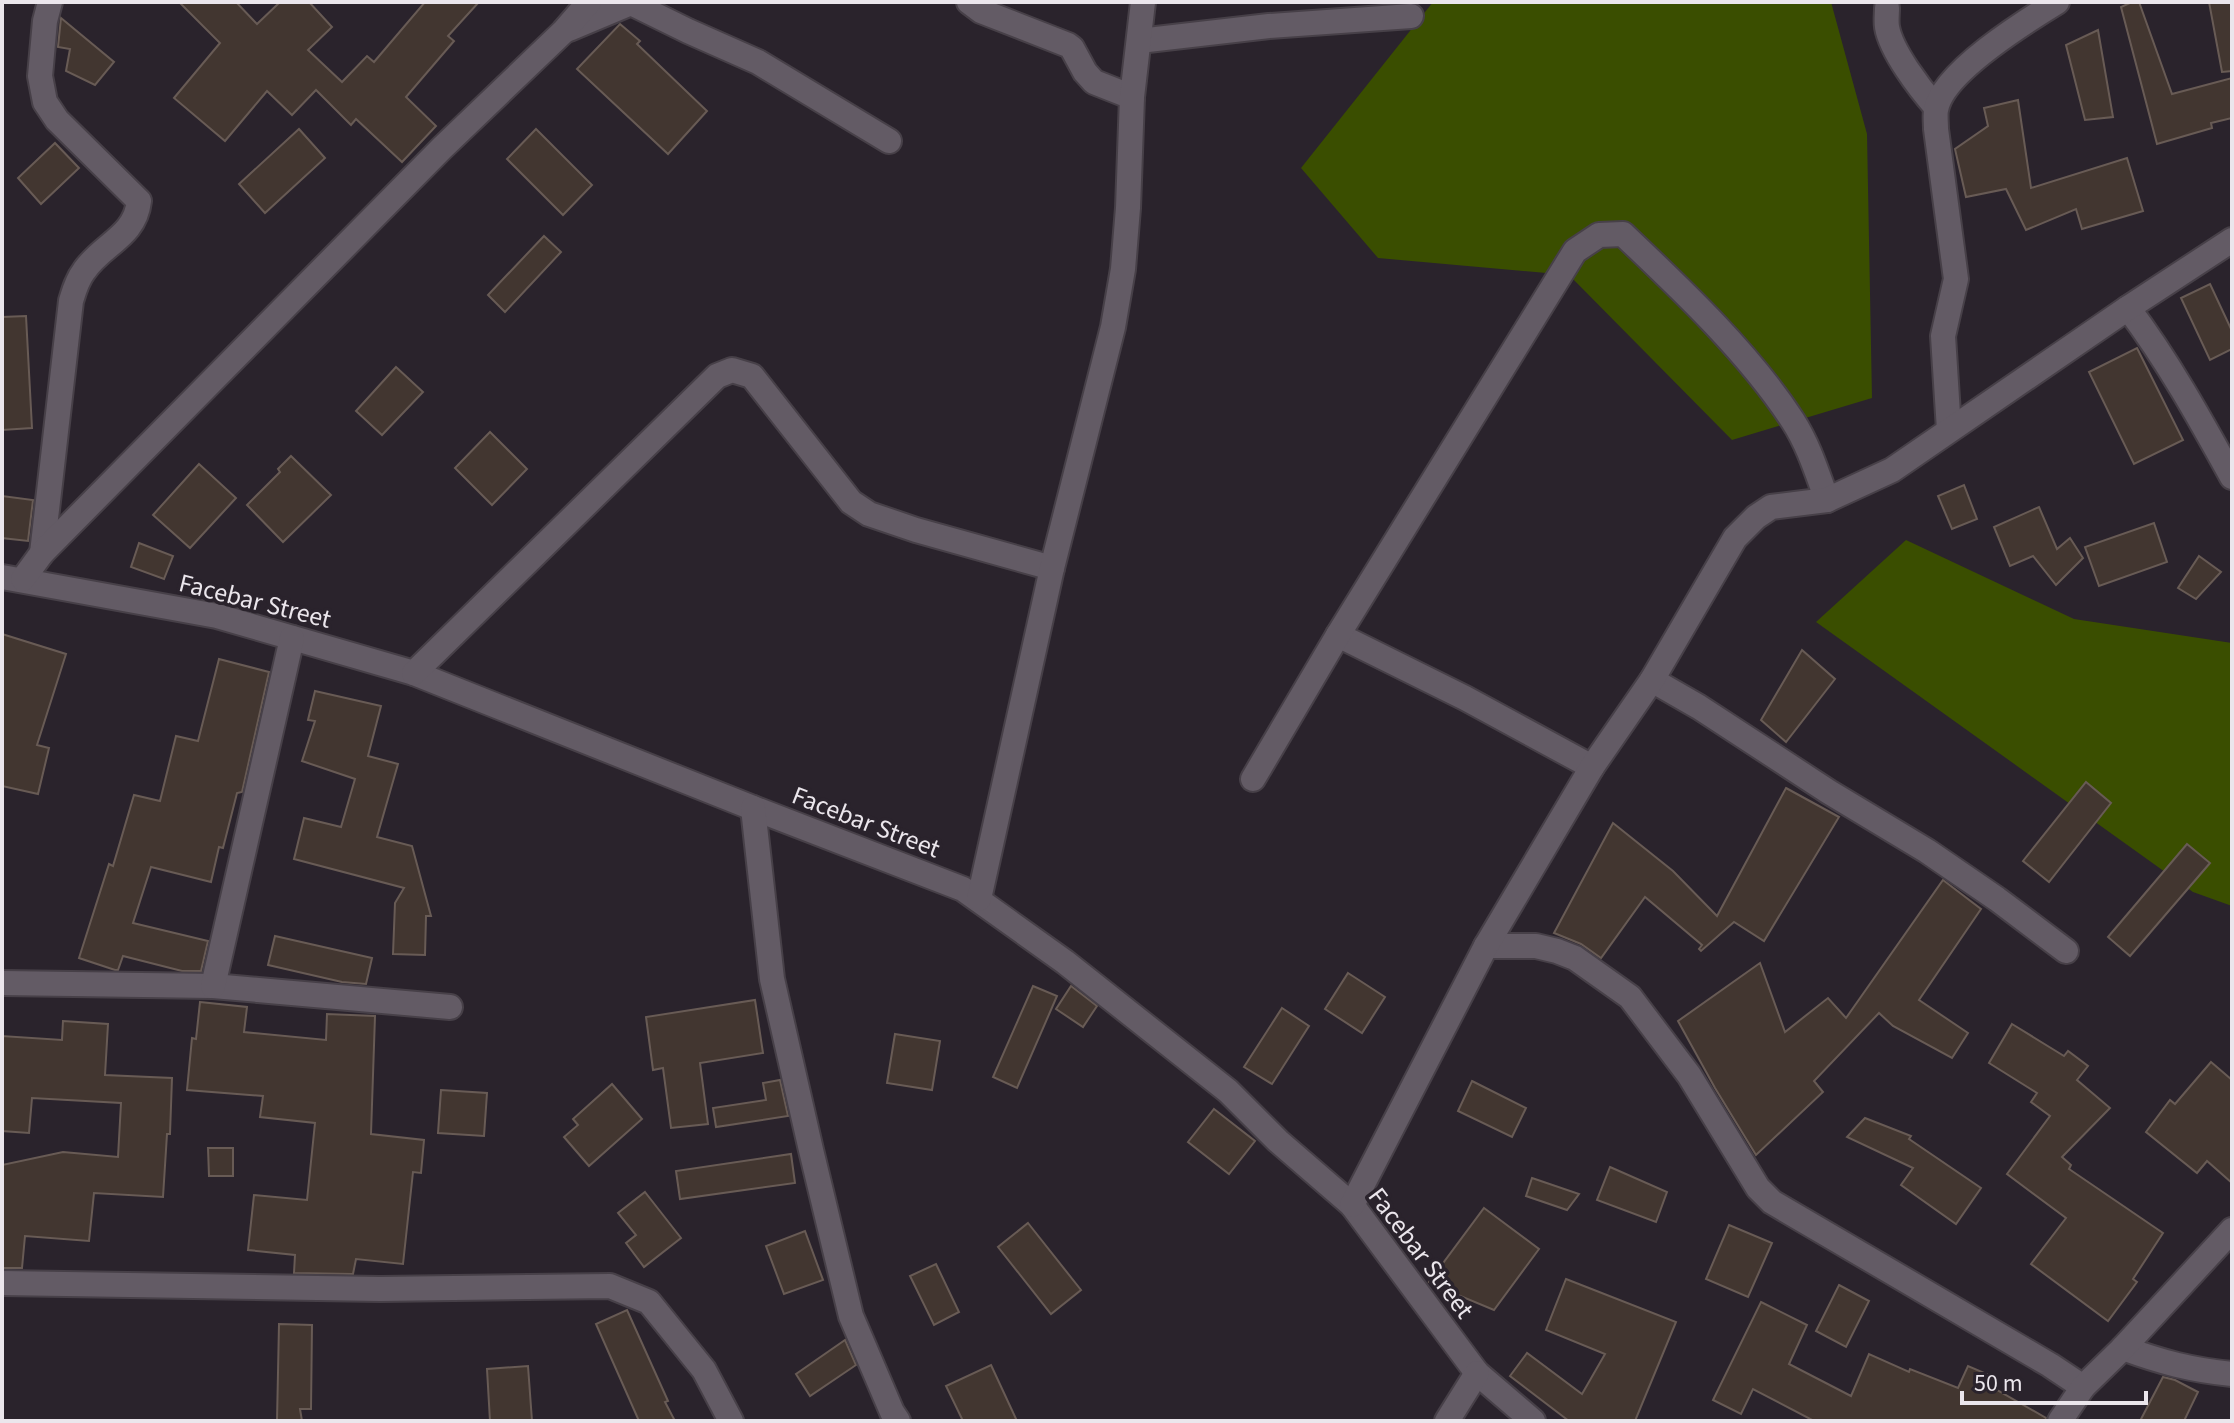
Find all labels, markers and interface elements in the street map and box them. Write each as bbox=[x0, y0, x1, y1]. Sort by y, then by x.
street label: Facebar Street bbox=[175, 564, 335, 638]
street label: Facebar Street bbox=[787, 777, 946, 867]
street label: Facebar Street bbox=[1359, 1180, 1483, 1326]
scale bar bbox=[1962, 1355, 2146, 1405]
text: 50 m bbox=[1974, 1366, 2023, 1401]

